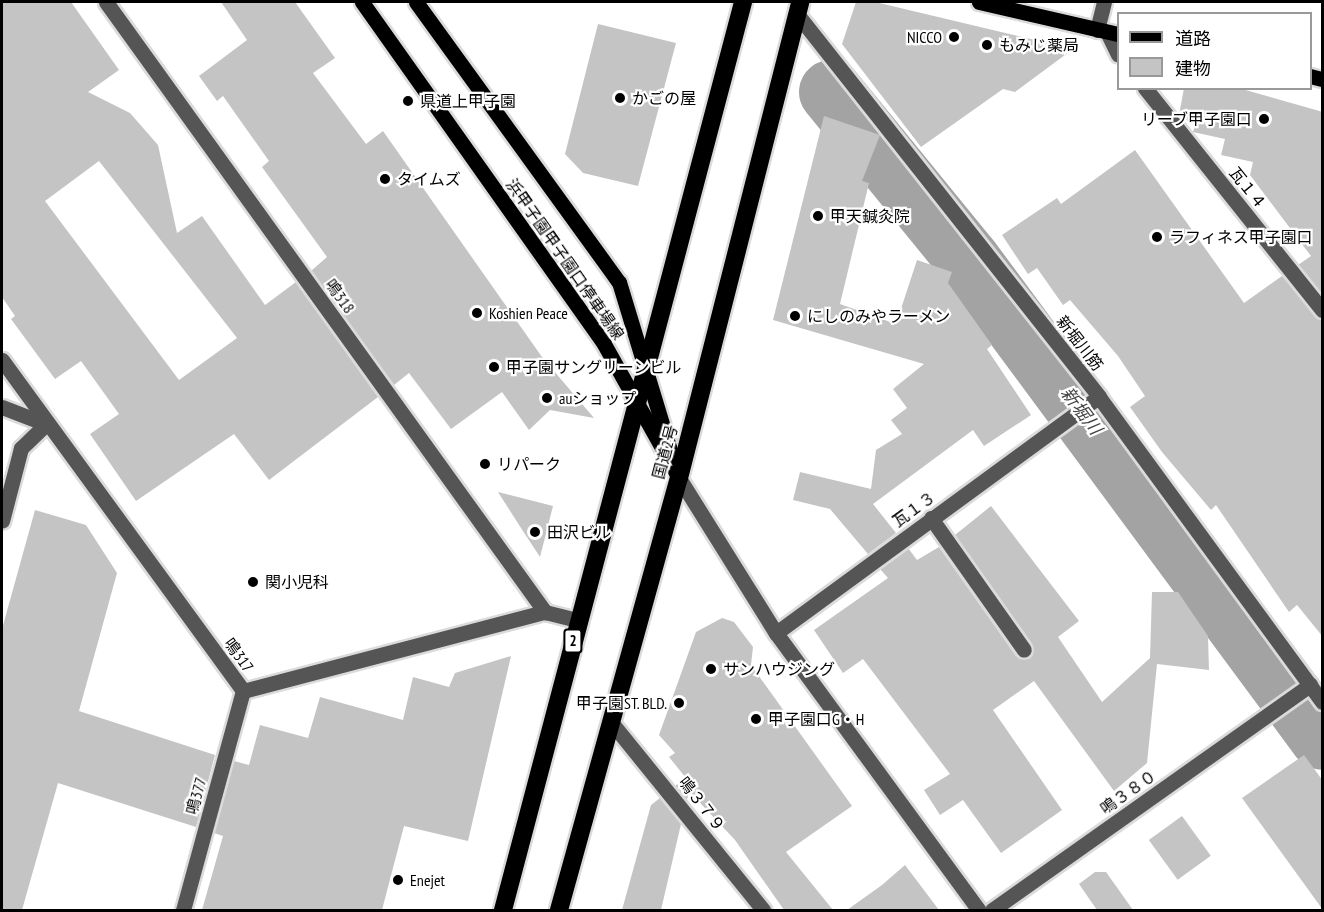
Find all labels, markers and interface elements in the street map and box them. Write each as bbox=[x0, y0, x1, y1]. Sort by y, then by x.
legend bbox=[1117, 12, 1312, 90]
place label: NICCO bbox=[907, 27, 942, 47]
text: 道路 bbox=[1175, 27, 1211, 50]
marker: NICCO bbox=[947, 30, 961, 44]
place label: もみじ薬局 bbox=[999, 35, 1079, 55]
marker: もみじ薬局 bbox=[980, 38, 994, 52]
text: 建物 bbox=[1175, 57, 1211, 80]
place label: かごの屋 bbox=[632, 88, 696, 108]
place label: 県道上甲子園 bbox=[420, 91, 516, 111]
marker: かごの屋 bbox=[613, 91, 627, 105]
marker: 県道上甲子園 bbox=[401, 94, 415, 108]
place label: リーブ甲子園口 bbox=[1140, 109, 1252, 129]
marker: リーブ甲子園口 bbox=[1257, 112, 1271, 126]
street label: 瓦１４ bbox=[1225, 163, 1271, 213]
place label: タイムズ bbox=[397, 169, 461, 189]
marker: タイムズ bbox=[378, 172, 392, 186]
street label: 浜甲子園甲子園口停車場線 bbox=[502, 175, 628, 343]
place label: 甲天鍼灸院 bbox=[830, 206, 910, 226]
marker: 甲天鍼灸院 bbox=[811, 209, 825, 223]
place label: ラフィネス甲子園口 bbox=[1169, 227, 1313, 247]
marker: ラフィネス甲子園口 bbox=[1150, 230, 1164, 244]
street label: 鳴318 bbox=[321, 275, 359, 317]
place label: Koshien Peace bbox=[489, 303, 568, 323]
marker: Koshien Peace bbox=[470, 306, 484, 320]
place label: にしのみやラーメン bbox=[807, 306, 951, 326]
marker: にしのみやラーメン bbox=[788, 309, 802, 323]
street label: 新堀川筋 bbox=[1053, 312, 1107, 374]
place label: 甲子園サングリーンビル bbox=[506, 357, 682, 377]
marker: 甲子園サングリーンビル bbox=[487, 360, 501, 374]
water label: 新堀川 bbox=[1056, 383, 1106, 439]
place label: auショップ bbox=[559, 388, 636, 408]
marker: auショップ bbox=[540, 391, 554, 405]
street label: 国道2号 bbox=[649, 423, 681, 481]
place label: リパーク bbox=[497, 454, 561, 474]
marker: リパーク bbox=[478, 457, 492, 471]
street label: 瓦１３ bbox=[889, 487, 939, 531]
place label: 田沢ビル bbox=[547, 522, 611, 542]
marker: 田沢ビル bbox=[528, 525, 542, 539]
place label: 関小児科 bbox=[265, 572, 329, 592]
marker: 関小児科 bbox=[246, 575, 260, 589]
road number: 2 bbox=[562, 629, 584, 653]
street label: 鳴317 bbox=[220, 634, 258, 676]
place label: サンハウジング bbox=[723, 659, 835, 679]
marker: サンハウジング bbox=[704, 662, 718, 676]
place label: 甲子園ST. BLD. bbox=[575, 693, 667, 713]
marker: 甲子園ST. BLD. bbox=[672, 696, 686, 710]
place label: 甲子園口G・H bbox=[768, 709, 864, 729]
marker: 甲子園口G・H bbox=[749, 712, 763, 726]
street label: 鳴３８０ bbox=[1096, 766, 1160, 818]
street label: 鳴３７９ bbox=[675, 773, 729, 835]
street label: 鳴377 bbox=[182, 775, 210, 817]
place label: Enejet bbox=[410, 870, 445, 890]
marker: Enejet bbox=[391, 873, 405, 887]

